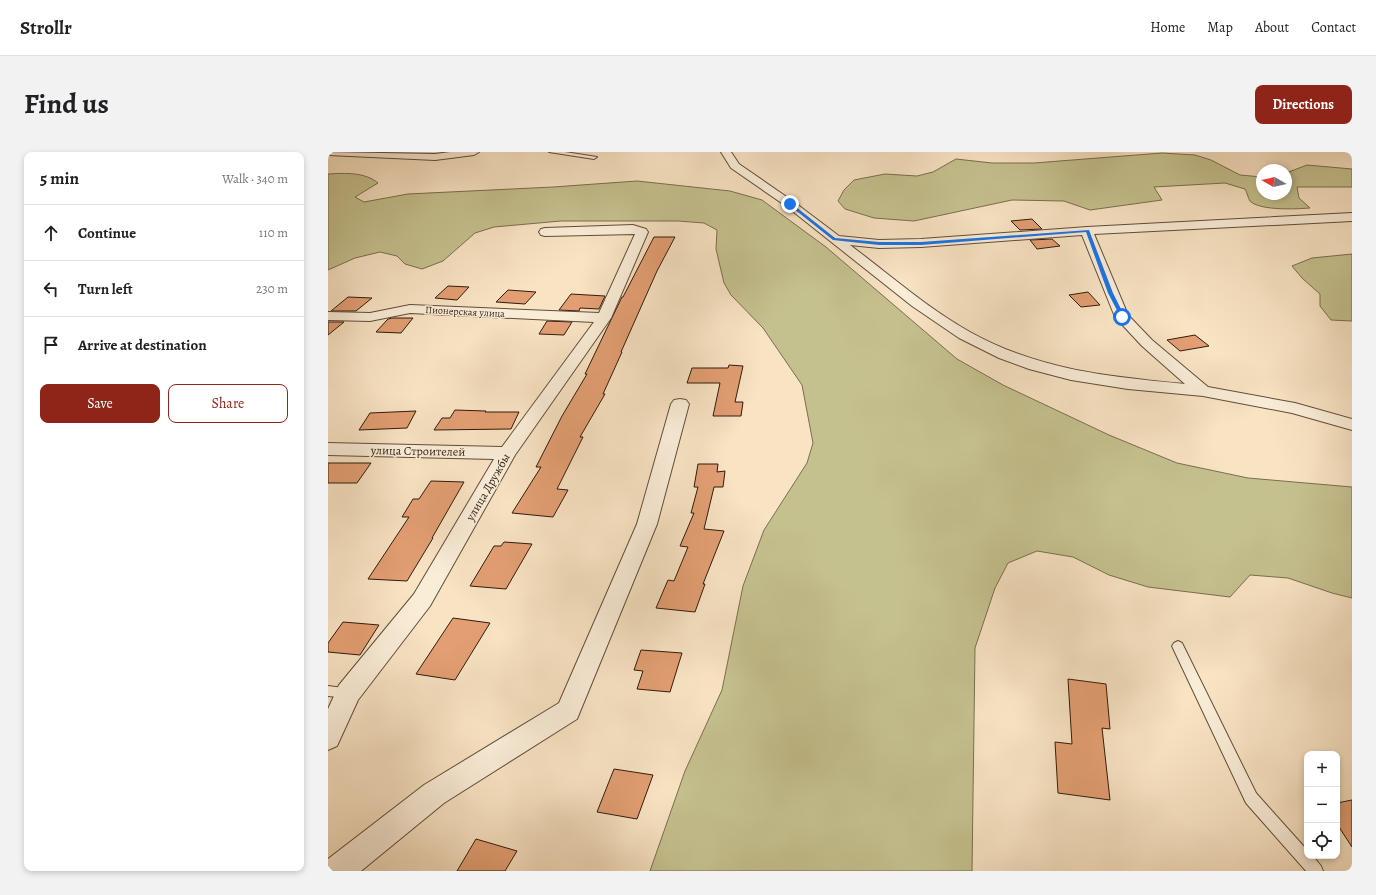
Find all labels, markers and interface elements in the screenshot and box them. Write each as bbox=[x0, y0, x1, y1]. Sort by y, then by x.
text: Strollr bbox=[20, 15, 72, 41]
text: Home bbox=[1150, 18, 1185, 37]
text: Map bbox=[1207, 18, 1233, 37]
text: About bbox=[1255, 18, 1289, 37]
text: Contact bbox=[1311, 18, 1356, 37]
text: Find us bbox=[24, 85, 109, 123]
button: Directions bbox=[1255, 85, 1352, 124]
north arrow bbox=[1256, 164, 1292, 200]
text: 5 min bbox=[40, 167, 79, 190]
text: Walk · 340 m bbox=[222, 170, 288, 187]
route end bbox=[781, 195, 799, 213]
icon: ahead bbox=[40, 222, 62, 244]
text: Continue bbox=[78, 223, 136, 243]
text: 110 m bbox=[259, 224, 288, 241]
icon: left bbox=[40, 278, 62, 300]
text: Turn left bbox=[78, 279, 133, 299]
text: 230 m bbox=[256, 280, 288, 297]
street label: Пионерская улица bbox=[425, 303, 506, 321]
route start bbox=[1113, 308, 1131, 326]
icon: arrive bbox=[40, 334, 62, 356]
text: Arrive at destination bbox=[78, 335, 207, 355]
button: Save bbox=[40, 384, 160, 423]
button: Share bbox=[168, 384, 288, 423]
street label: улица Строителей bbox=[370, 442, 465, 460]
street label: улица Дружбы bbox=[462, 450, 514, 525]
map controls bbox=[1304, 751, 1340, 859]
button: + bbox=[1304, 751, 1340, 787]
button: − bbox=[1304, 787, 1340, 823]
button: locate bbox=[1304, 823, 1340, 859]

